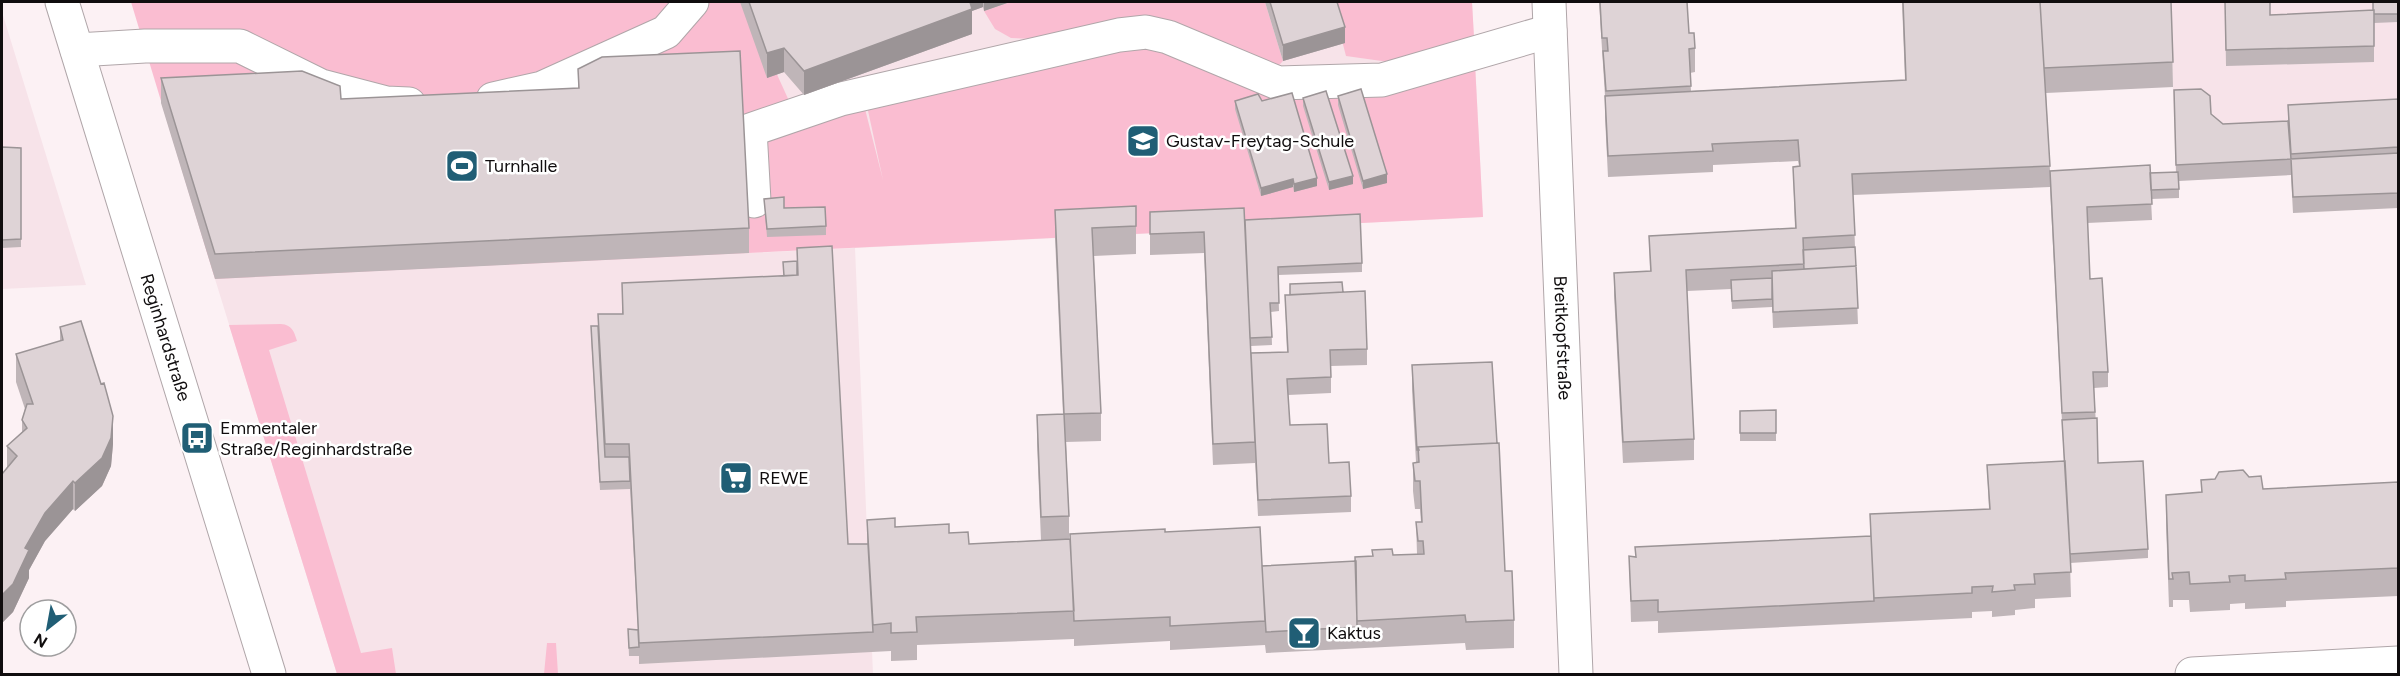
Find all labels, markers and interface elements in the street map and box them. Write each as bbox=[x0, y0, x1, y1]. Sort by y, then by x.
school or university icon: Gustav-Freytag-Schule bbox=[1125, 123, 1161, 159]
place label: Gustav-Freytag-Schule bbox=[1166, 130, 1354, 152]
sports icon: Turnhalle bbox=[444, 148, 480, 184]
place label: Turnhalle bbox=[485, 155, 557, 177]
street label: Reginhardstraße bbox=[135, 271, 195, 404]
street label: Breitkopfstraße bbox=[1549, 275, 1576, 401]
place label: Emmentaler Straße/Reginhardstraße bbox=[220, 417, 412, 460]
bus stop icon: Emmentaler Straße/Reginhardstraße bbox=[179, 420, 215, 456]
supermarket icon: REWE bbox=[718, 460, 754, 496]
place label: REWE bbox=[759, 467, 809, 489]
north arrow bbox=[18, 598, 78, 658]
bar icon: Kaktus bbox=[1286, 615, 1322, 651]
place label: Kaktus bbox=[1327, 622, 1381, 644]
text: N bbox=[30, 629, 51, 652]

